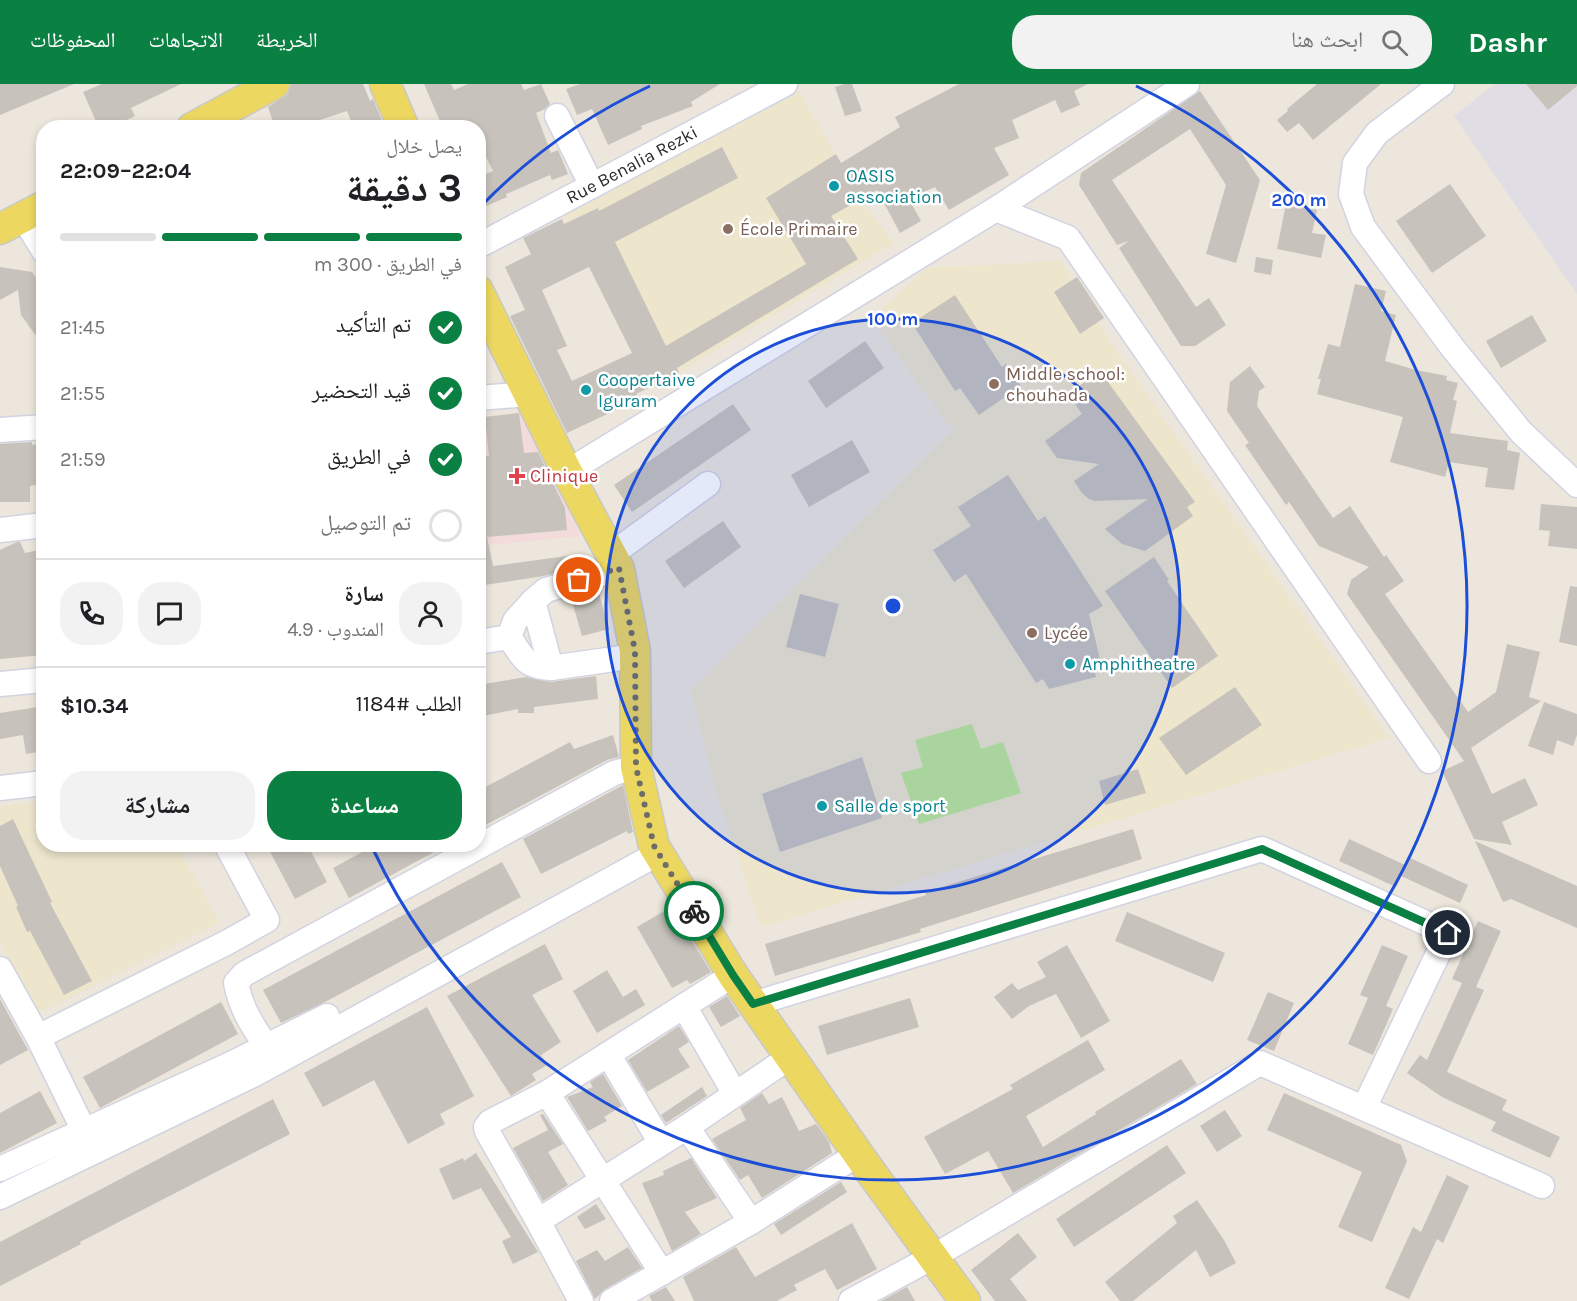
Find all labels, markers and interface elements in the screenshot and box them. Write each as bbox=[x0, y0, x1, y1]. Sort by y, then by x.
search box bbox=[1012, 15, 1432, 69]
icon: search bbox=[1378, 26, 1411, 59]
text: Dashr bbox=[1468, 26, 1547, 59]
text: ابحث هنا bbox=[1291, 27, 1363, 53]
text: المحفوظات bbox=[30, 28, 115, 52]
text: الاتجاهات bbox=[148, 28, 223, 52]
text: الخريطة bbox=[256, 28, 318, 52]
street label: Rue Benalia Rezki bbox=[562, 121, 701, 209]
text: يصل خلال bbox=[386, 135, 462, 158]
text: 22:04–22:09 bbox=[60, 158, 191, 184]
text: 3 دقيقة bbox=[346, 165, 462, 211]
place label: OASIS association bbox=[846, 165, 942, 208]
marker: OASIS association bbox=[827, 179, 841, 193]
text: 200 m bbox=[1271, 189, 1327, 211]
place label: École Primaire bbox=[740, 217, 858, 240]
marker: École Primaire bbox=[721, 222, 735, 236]
text: في الطريق · 300 m bbox=[314, 253, 462, 276]
text: 100 m bbox=[868, 308, 918, 330]
icon: check bbox=[429, 311, 462, 344]
text: تم التأكيد bbox=[336, 312, 411, 338]
text: 21:45 bbox=[60, 316, 105, 339]
place label: Middle school: chouhada bbox=[1006, 363, 1125, 406]
place label: Coopertaive Iguram bbox=[598, 369, 695, 412]
icon: check bbox=[429, 377, 462, 410]
marker: Middle school: chouhada bbox=[987, 377, 1001, 391]
text: قيد التحضير bbox=[312, 378, 411, 404]
text: 21:55 bbox=[60, 382, 105, 405]
marker: Coopertaive Iguram bbox=[579, 383, 593, 397]
icon: check bbox=[429, 443, 462, 476]
text: في الطريق bbox=[327, 444, 411, 470]
text: 21:59 bbox=[60, 448, 106, 471]
place label: Clinique bbox=[530, 465, 598, 487]
marker: Clinique bbox=[508, 467, 526, 485]
text: تم التوصيل bbox=[320, 510, 411, 536]
pin bbox=[553, 554, 604, 605]
icon: bag bbox=[562, 563, 595, 596]
text: سارة bbox=[345, 581, 384, 607]
button: phone bbox=[60, 582, 123, 645]
button: chat bbox=[138, 582, 201, 645]
button: person bbox=[399, 582, 462, 645]
centre of rings bbox=[883, 596, 903, 616]
text: المندوب · 4.9 bbox=[287, 618, 384, 641]
place label: Lycée bbox=[1044, 622, 1088, 644]
marker: Lycée bbox=[1025, 626, 1039, 640]
place label: Amphitheatre bbox=[1082, 653, 1195, 675]
marker: Amphitheatre bbox=[1063, 657, 1077, 671]
text: الطلب #1184 bbox=[356, 691, 462, 717]
text: $10.34 bbox=[60, 693, 128, 719]
button: مشاركة bbox=[60, 771, 255, 840]
button: مساعدة bbox=[267, 771, 462, 840]
place label: Salle de sport bbox=[834, 795, 946, 817]
marker: Salle de sport bbox=[815, 799, 829, 813]
courier bbox=[664, 881, 724, 941]
icon: bike bbox=[678, 895, 711, 928]
pin bbox=[1422, 907, 1473, 958]
icon: home bbox=[1431, 916, 1464, 949]

